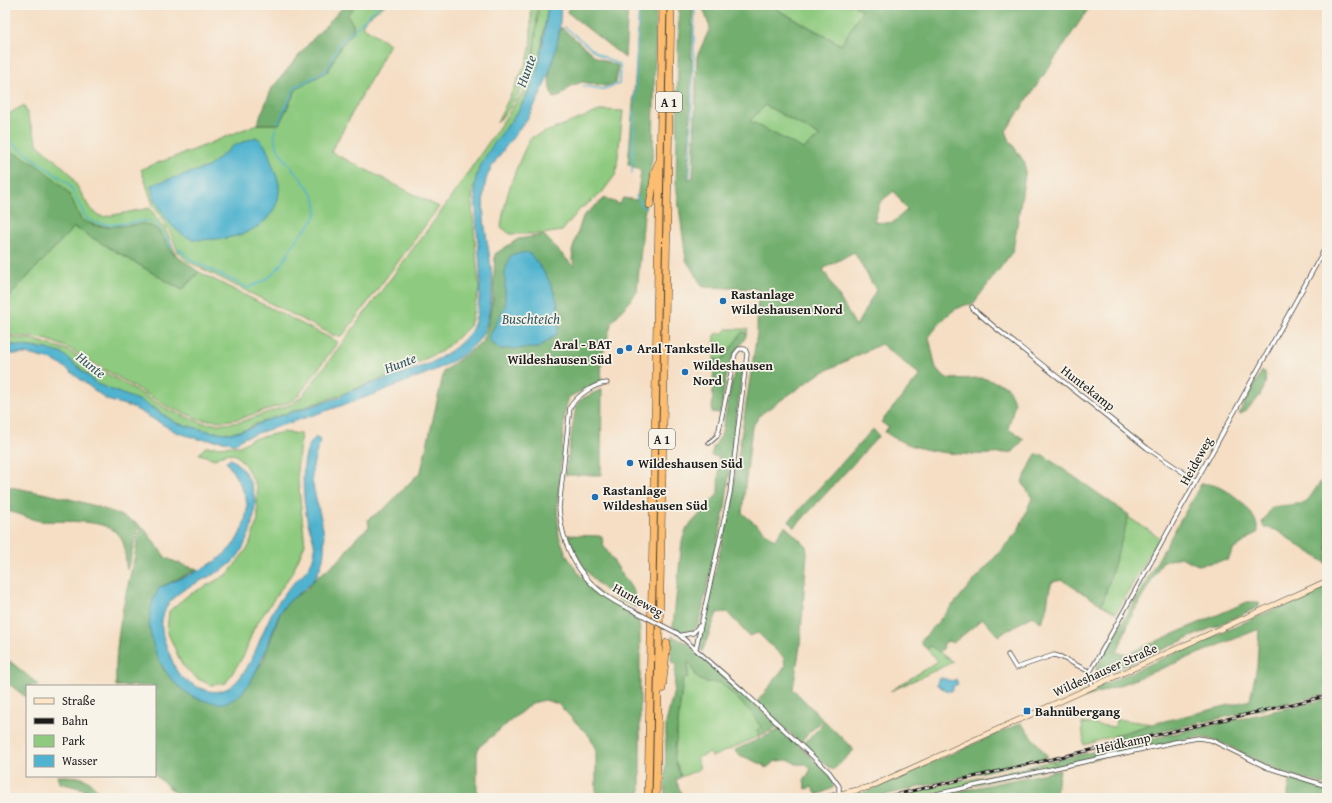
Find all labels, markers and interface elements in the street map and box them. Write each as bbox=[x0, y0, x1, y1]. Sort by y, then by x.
water label: Hunte bbox=[511, 52, 541, 91]
road number: A 1 bbox=[656, 92, 682, 112]
place label: Rastanlage Wildeshausen Nord bbox=[731, 285, 843, 319]
marker: Rastanlage Wildeshausen Nord bbox=[718, 296, 728, 306]
water label: Buschteich bbox=[501, 309, 560, 329]
place label: Aral - BAT Wildeshausen Süd bbox=[507, 335, 613, 369]
place label: Aral Tankstelle bbox=[637, 339, 725, 358]
marker: Aral Tankstelle bbox=[624, 343, 634, 353]
water label: Hunte bbox=[71, 346, 110, 383]
marker: Aral - BAT Wildeshausen Süd bbox=[615, 346, 625, 356]
water label: Hunte bbox=[380, 348, 419, 379]
place label: Wildeshausen Nord bbox=[693, 356, 773, 390]
street label: Huntekamp bbox=[1057, 361, 1119, 415]
marker: Wildeshausen Nord bbox=[680, 367, 690, 377]
road number: A 1 bbox=[649, 429, 675, 449]
street label: Heideweg bbox=[1175, 433, 1217, 489]
place label: Wildeshausen Süd bbox=[638, 454, 743, 473]
marker: Wildeshausen Süd bbox=[625, 458, 635, 468]
place label: Rastanlage Wildeshausen Süd bbox=[603, 481, 708, 515]
marker: Rastanlage Wildeshausen Süd bbox=[590, 492, 600, 502]
street label: Hunteweg bbox=[609, 578, 667, 622]
street label: Wildeshauser Straße bbox=[1050, 638, 1160, 702]
legend bbox=[26, 685, 156, 777]
text: Straße bbox=[62, 692, 96, 709]
place label: Bahnübergang bbox=[1035, 702, 1120, 721]
marker: Bahnübergang bbox=[1022, 706, 1032, 716]
text: Bahn bbox=[62, 712, 88, 729]
street label: Heidkamp bbox=[1094, 728, 1152, 758]
text: Park bbox=[62, 732, 86, 749]
text: Wasser bbox=[62, 752, 98, 769]

